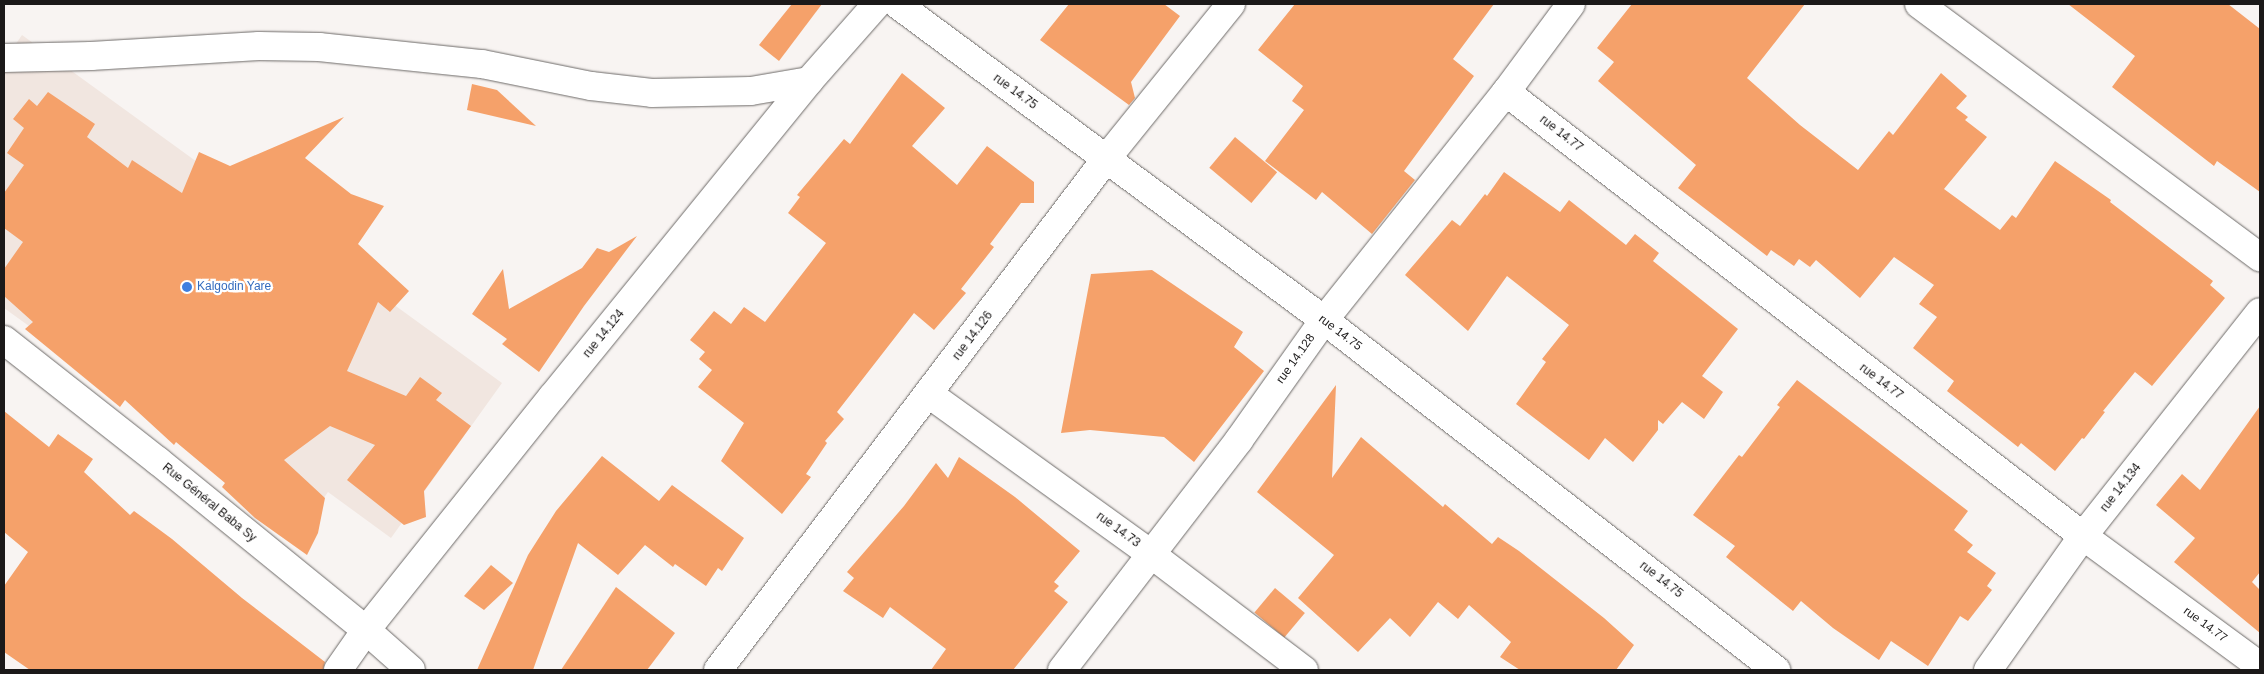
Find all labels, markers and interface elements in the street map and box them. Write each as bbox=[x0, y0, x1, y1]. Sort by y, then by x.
street label: rue 14.75 bbox=[990, 71, 1040, 113]
street label: rue 14.77 bbox=[1537, 113, 1585, 155]
place label: Kalgodin Yare bbox=[197, 280, 271, 294]
marker: Kalgodin Yare bbox=[181, 281, 193, 293]
street label: rue 14.124 bbox=[580, 307, 628, 361]
street label: rue 14.126 bbox=[950, 309, 996, 363]
street label: rue 14.75 bbox=[1315, 312, 1365, 354]
street label: rue 14.128 bbox=[1274, 331, 1318, 387]
street label: rue 14.77 bbox=[1856, 361, 1906, 403]
street label: Rue Général Baba Sy bbox=[159, 461, 259, 545]
street label: rue 14.134 bbox=[2098, 461, 2144, 515]
street label: rue 14.73 bbox=[1093, 509, 1143, 551]
street label: rue 14.75 bbox=[1637, 559, 1685, 601]
street label: rue 14.77 bbox=[2180, 604, 2230, 646]

